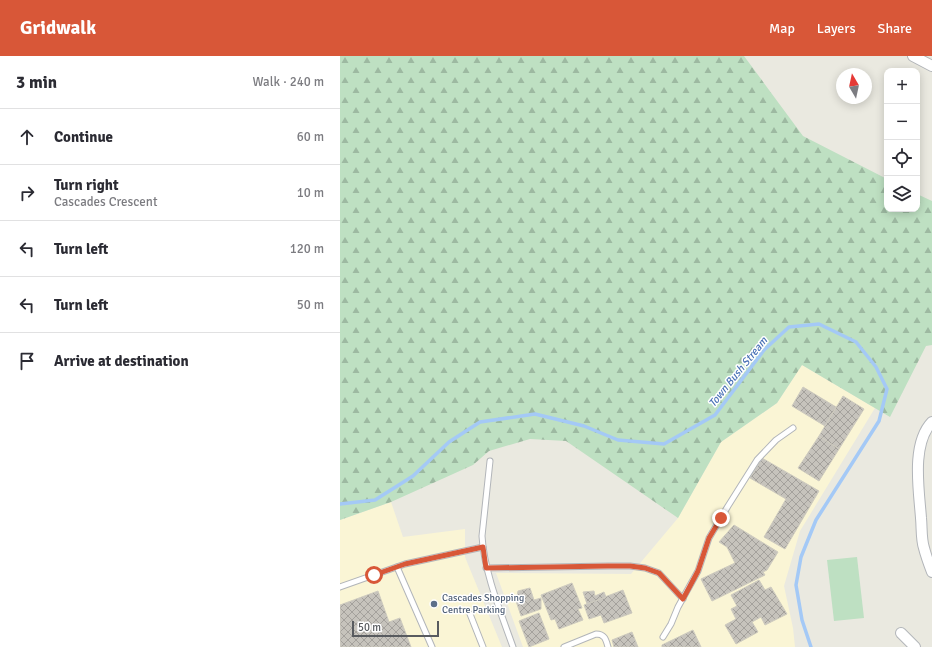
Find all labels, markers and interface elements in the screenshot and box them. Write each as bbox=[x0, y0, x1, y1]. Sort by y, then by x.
text: Gridwalk bbox=[20, 16, 96, 40]
text: Map bbox=[769, 20, 795, 37]
text: Layers bbox=[817, 20, 856, 37]
text: Share bbox=[878, 20, 912, 37]
north arrow bbox=[836, 68, 872, 104]
map controls bbox=[884, 68, 920, 212]
button: + bbox=[884, 68, 920, 104]
text: 3 min bbox=[16, 72, 57, 93]
text: Walk · 240 m bbox=[253, 74, 324, 90]
button: − bbox=[884, 104, 920, 140]
icon: ahead bbox=[16, 126, 38, 148]
text: Continue bbox=[54, 128, 113, 146]
text: 60 m bbox=[297, 129, 324, 145]
button: locate bbox=[884, 140, 920, 176]
text: Turn right bbox=[54, 176, 119, 194]
button: layers bbox=[884, 176, 920, 212]
icon: right bbox=[16, 182, 38, 204]
text: 10 m bbox=[297, 185, 324, 201]
text: Cascades Crescent bbox=[54, 194, 157, 210]
icon: left bbox=[16, 238, 38, 260]
text: Turn left bbox=[54, 240, 108, 258]
text: 120 m bbox=[290, 241, 324, 257]
icon: left bbox=[16, 294, 38, 316]
text: Turn left bbox=[54, 296, 108, 314]
text: 50 m bbox=[297, 297, 324, 313]
water label: Town Bush Stream bbox=[706, 334, 771, 410]
icon: arrive bbox=[16, 350, 38, 372]
text: Arrive at destination bbox=[54, 352, 189, 370]
route end bbox=[712, 509, 730, 527]
route start bbox=[365, 566, 383, 584]
place label: Cascades Shopping Centre Parking bbox=[442, 592, 524, 616]
marker: Cascades Shopping Centre Parking bbox=[429, 599, 439, 609]
scale bar bbox=[352, 619, 439, 638]
text: 50 m bbox=[358, 621, 381, 634]

